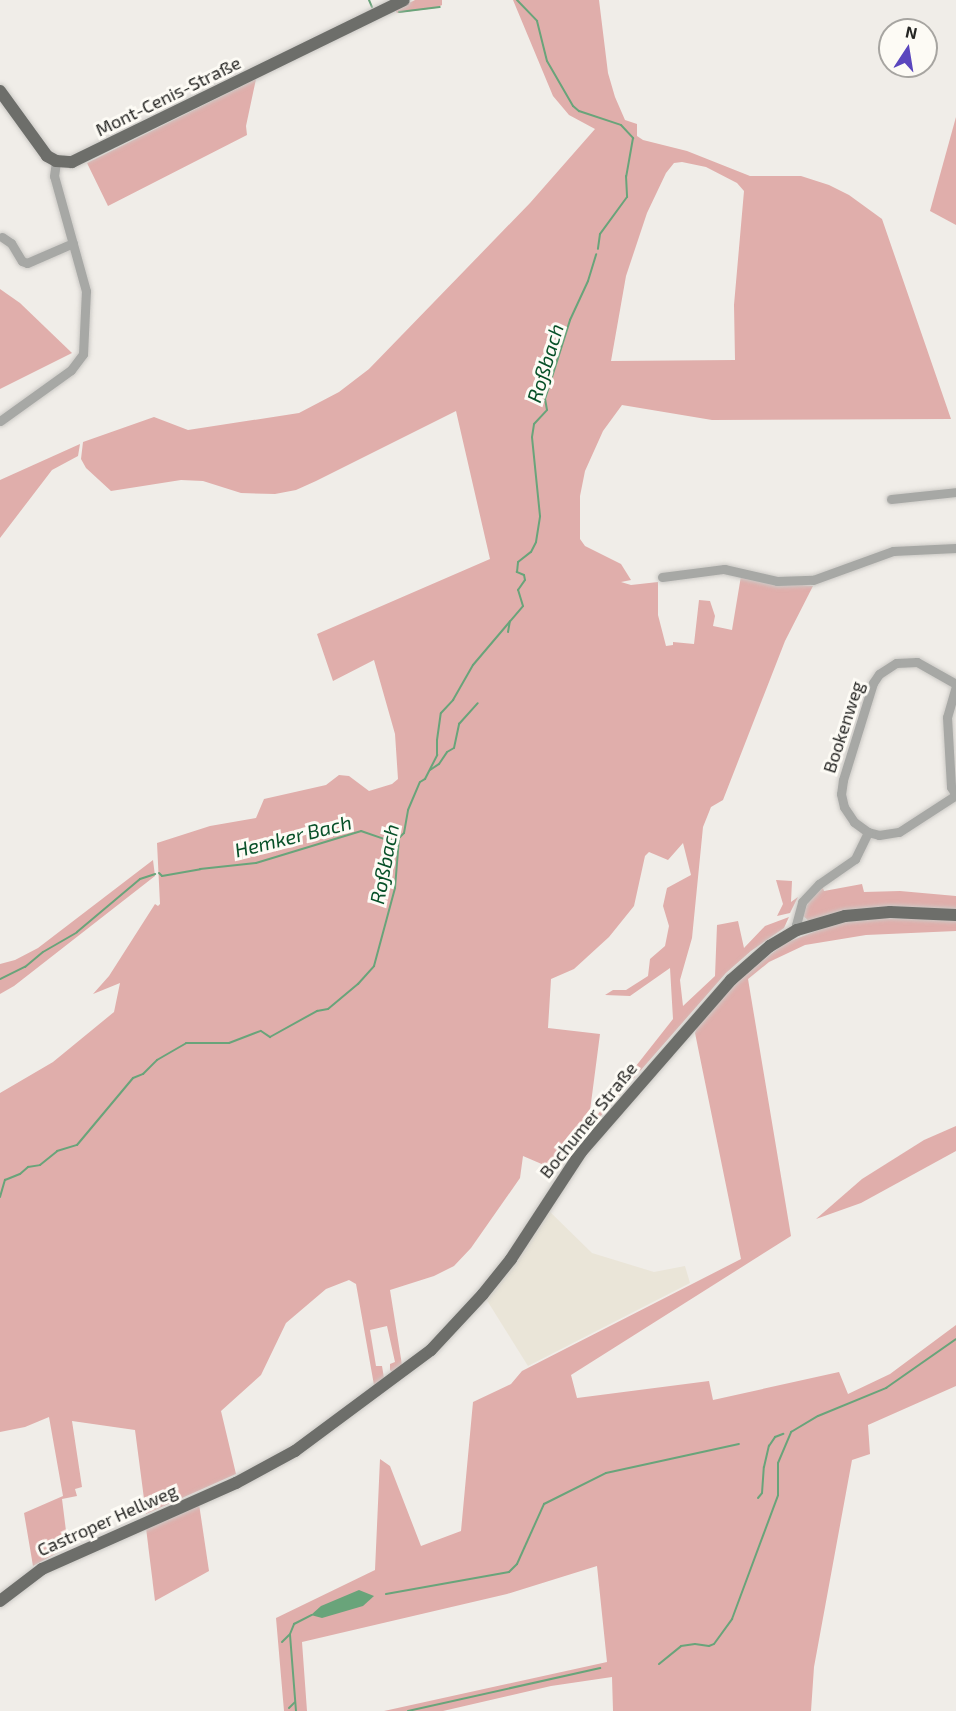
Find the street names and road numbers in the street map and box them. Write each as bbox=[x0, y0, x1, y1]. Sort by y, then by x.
street label: Mont-Cenis-Straße bbox=[92, 51, 244, 141]
street label: Bookenweg bbox=[818, 678, 868, 776]
street label: Bochumer Straße bbox=[535, 1058, 641, 1182]
street label: Castroper Hellweg bbox=[33, 1479, 181, 1561]

